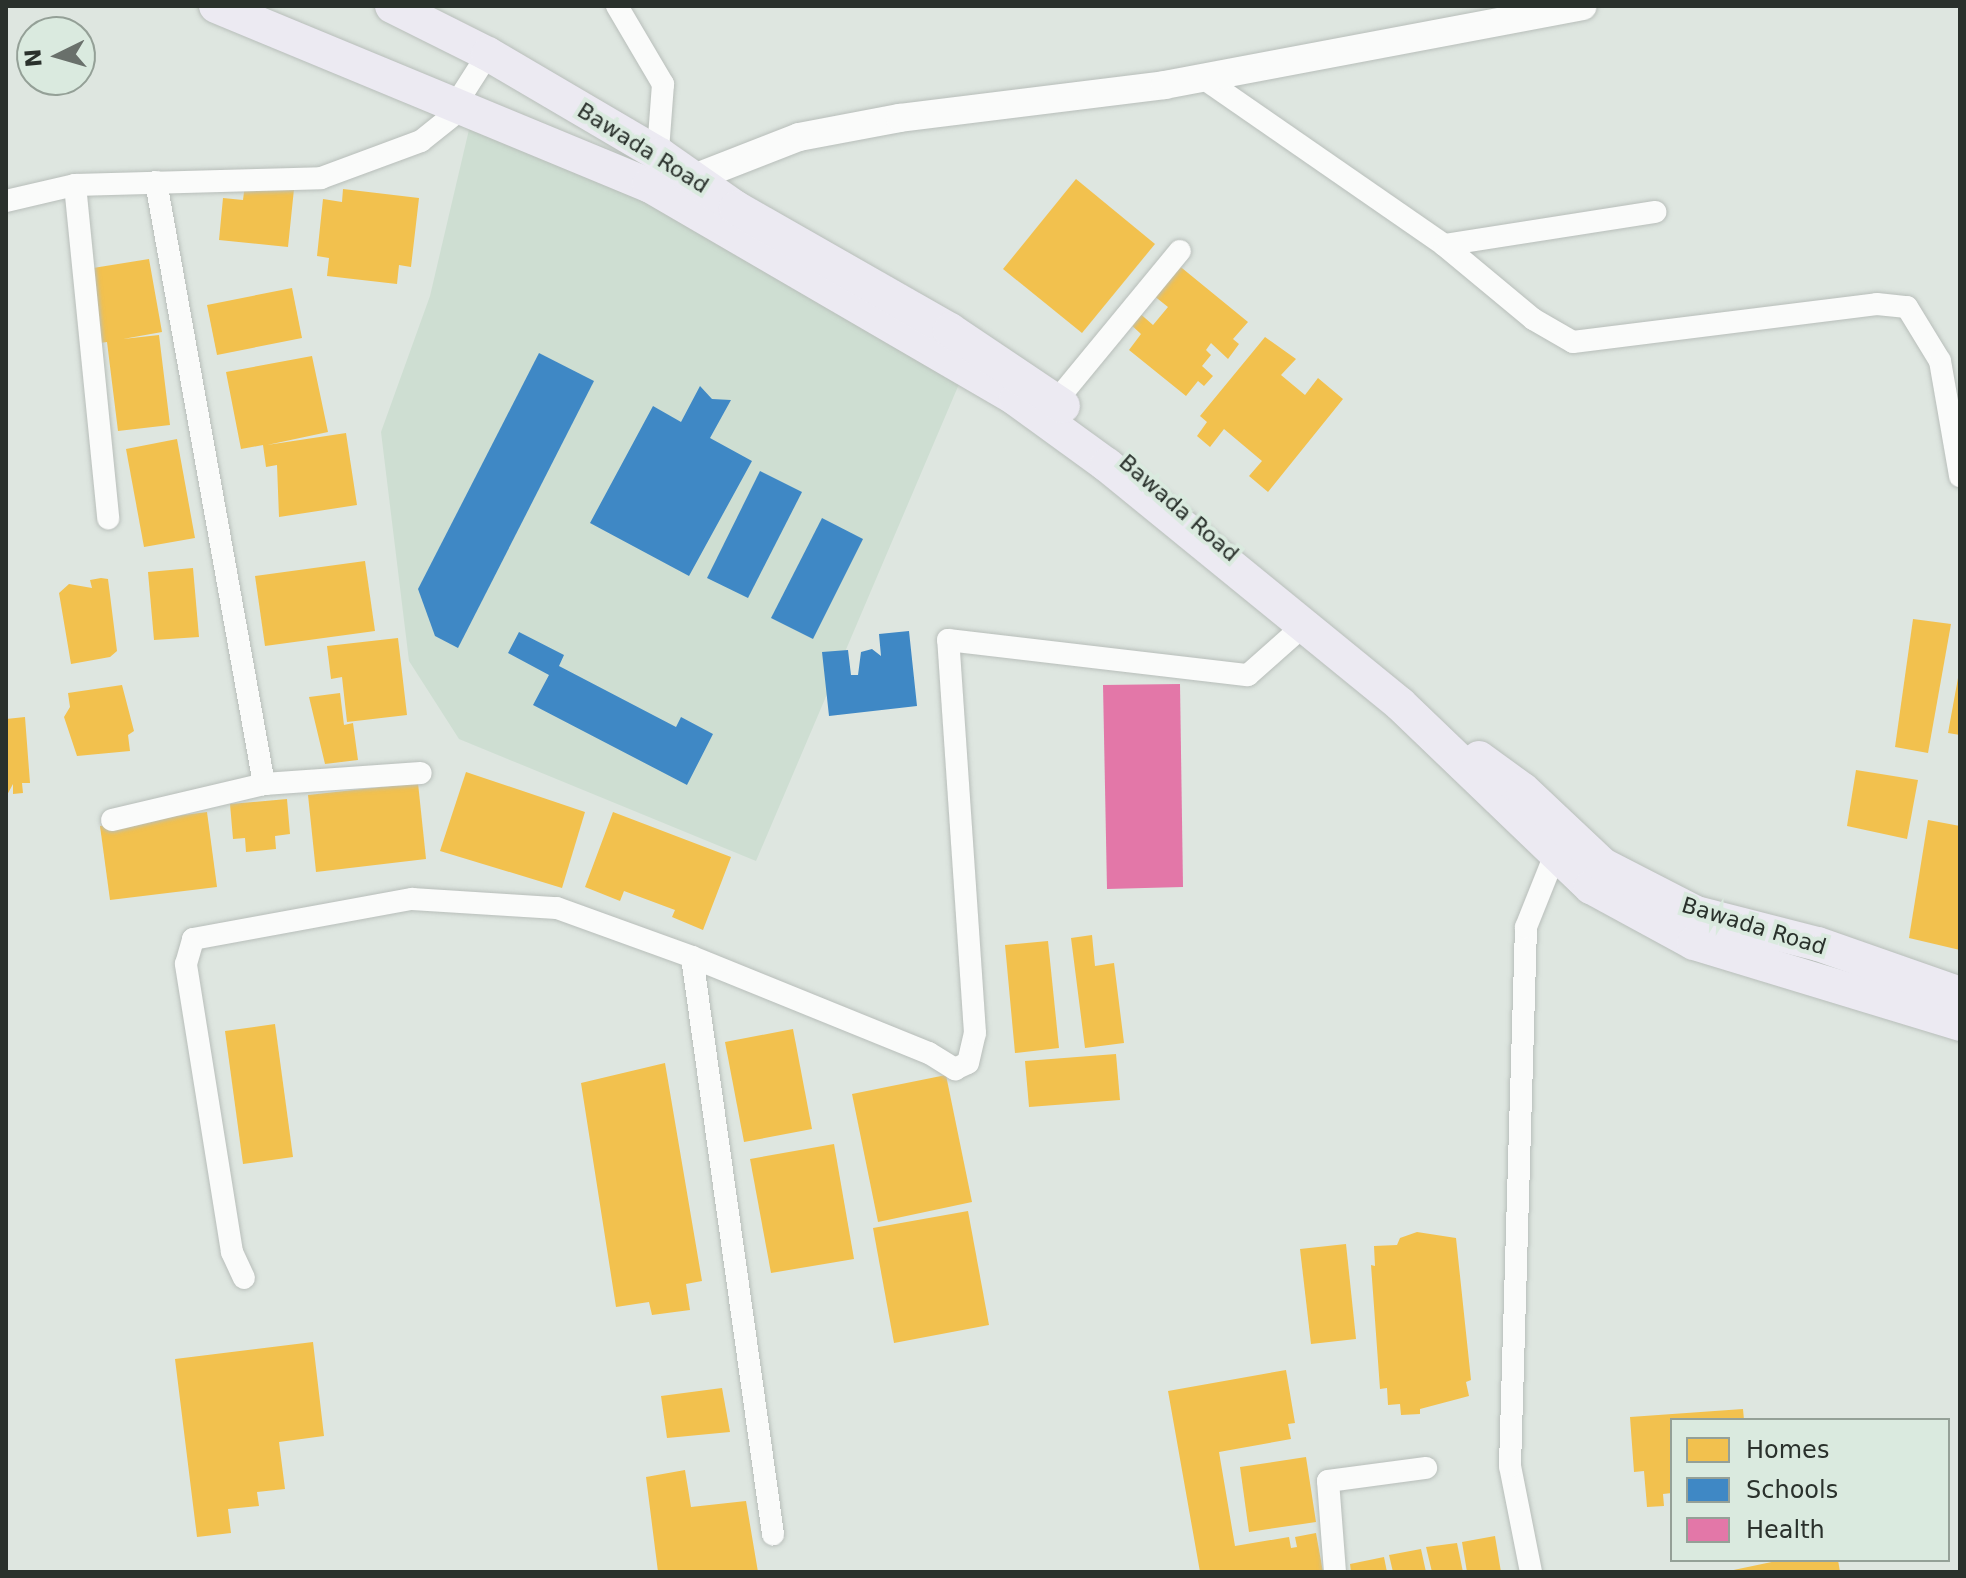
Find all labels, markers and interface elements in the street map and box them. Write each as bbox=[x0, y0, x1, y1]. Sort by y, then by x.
north arrow bbox=[16, 16, 96, 96]
text: N bbox=[20, 48, 47, 68]
street label: Bawada Road bbox=[573, 97, 713, 199]
street label: Bawada Road bbox=[1114, 449, 1244, 567]
street label: Bawada Road bbox=[1679, 891, 1829, 961]
legend bbox=[1670, 1418, 1950, 1562]
text: Homes bbox=[1746, 1436, 1829, 1464]
text: Schools bbox=[1746, 1476, 1838, 1504]
text: Health bbox=[1746, 1516, 1825, 1544]

